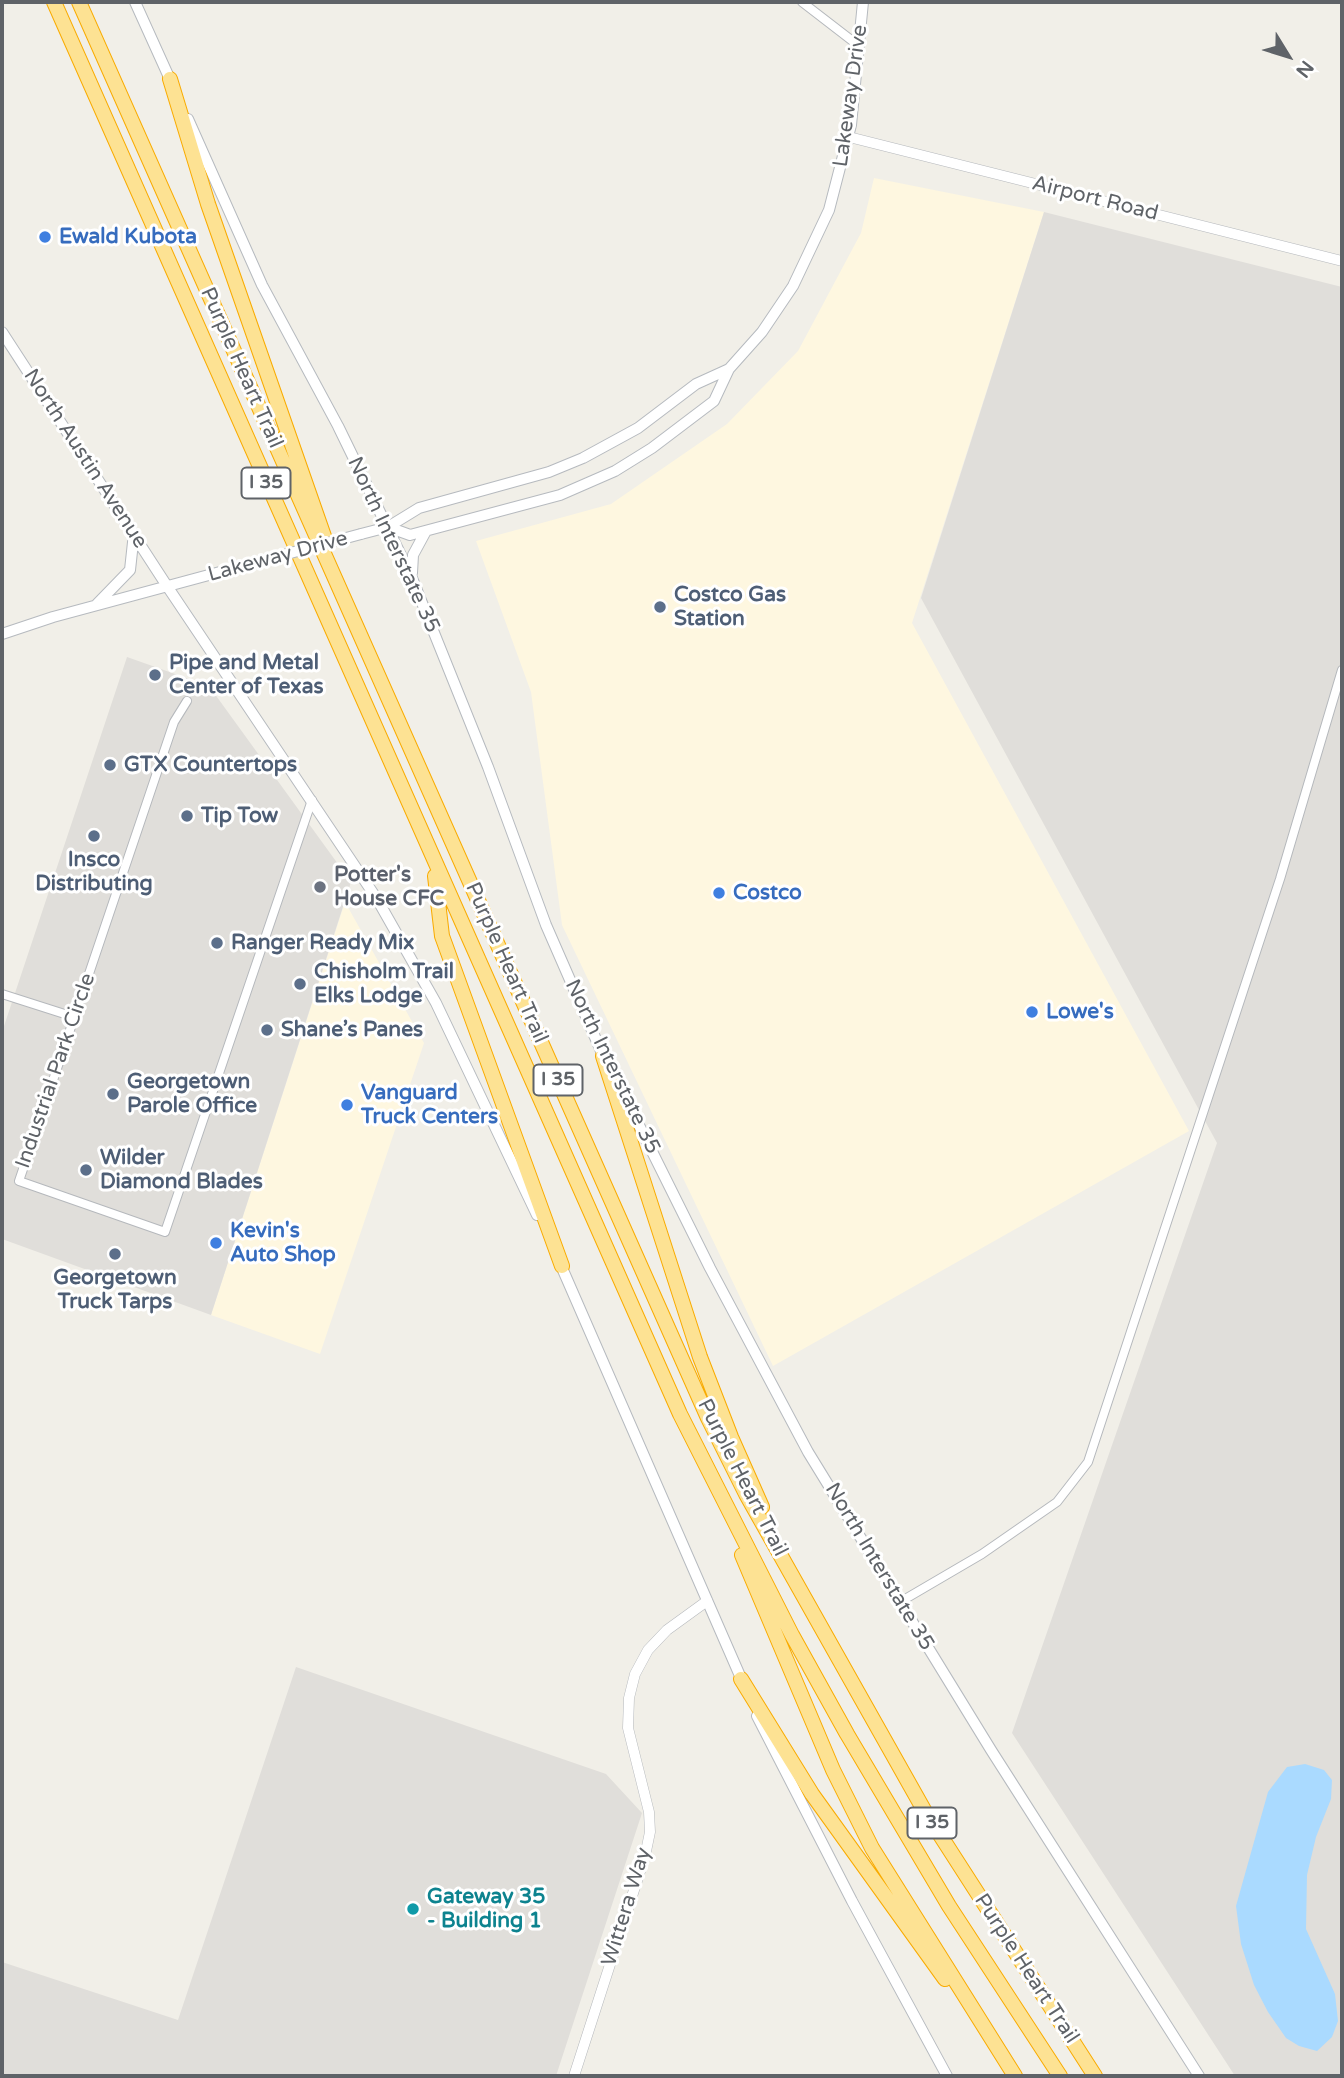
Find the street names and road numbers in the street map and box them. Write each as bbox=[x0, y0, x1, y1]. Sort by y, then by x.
street label: Lakeway Drive bbox=[829, 23, 873, 169]
street label: Airport Road bbox=[1029, 171, 1161, 227]
street label: Purple Heart Trail bbox=[194, 284, 288, 452]
street label: North Austin Avenue bbox=[18, 365, 152, 553]
street label: North Interstate 35 bbox=[341, 453, 445, 637]
road number: I 35 bbox=[242, 468, 290, 498]
street label: Lakeway Drive bbox=[205, 526, 351, 588]
street label: Purple Heart Trail bbox=[459, 879, 553, 1047]
street label: Industrial Park Circle bbox=[11, 970, 101, 1172]
street label: North Interstate 35 bbox=[559, 976, 665, 1158]
road number: I 35 bbox=[534, 1064, 582, 1096]
street label: Purple Heart Trail bbox=[691, 1395, 793, 1561]
street label: North Interstate 35 bbox=[819, 1479, 939, 1655]
road number: I 35 bbox=[908, 1808, 956, 1839]
street label: Wittera Way bbox=[597, 1845, 657, 1969]
street label: Purple Heart Trail bbox=[968, 1889, 1084, 2049]

